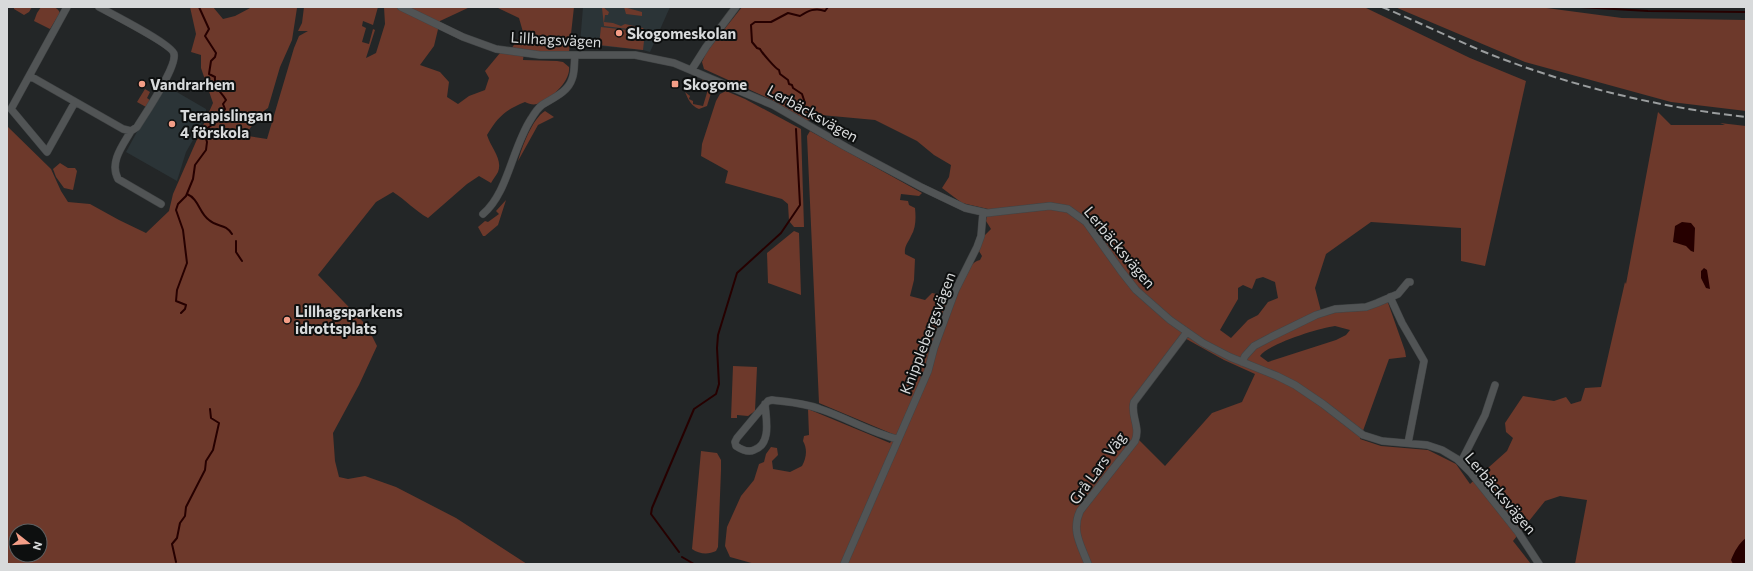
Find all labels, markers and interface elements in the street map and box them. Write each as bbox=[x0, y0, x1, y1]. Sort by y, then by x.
place label: Skogomeskolan bbox=[627, 24, 736, 42]
street label: Lillhagsvägen bbox=[510, 28, 602, 50]
marker: Skogomeskolan bbox=[614, 28, 624, 38]
place label: Vandrarhem bbox=[150, 75, 235, 93]
place label: Skogome bbox=[683, 75, 747, 93]
marker: Vandrarhem bbox=[137, 79, 147, 89]
marker: Skogome bbox=[670, 79, 680, 89]
street label: Lerbäcksvägen bbox=[764, 81, 862, 145]
place label: Terapislingan 4 förskola bbox=[180, 106, 272, 141]
marker: Terapislingan 4 förskola bbox=[167, 119, 177, 129]
street label: Lerbäcksvägen bbox=[1081, 202, 1159, 292]
street label: Knipplebergsvägen bbox=[895, 269, 959, 397]
place label: Lillhagsparkens idrottsplats bbox=[295, 302, 403, 337]
marker: Lillhagsparkens idrottsplats bbox=[282, 315, 292, 325]
street label: Grå Lars Väg bbox=[1065, 428, 1129, 508]
street label: Lerbäcksvägen bbox=[1462, 448, 1540, 538]
north arrow bbox=[8, 523, 48, 563]
text: N bbox=[31, 540, 45, 552]

